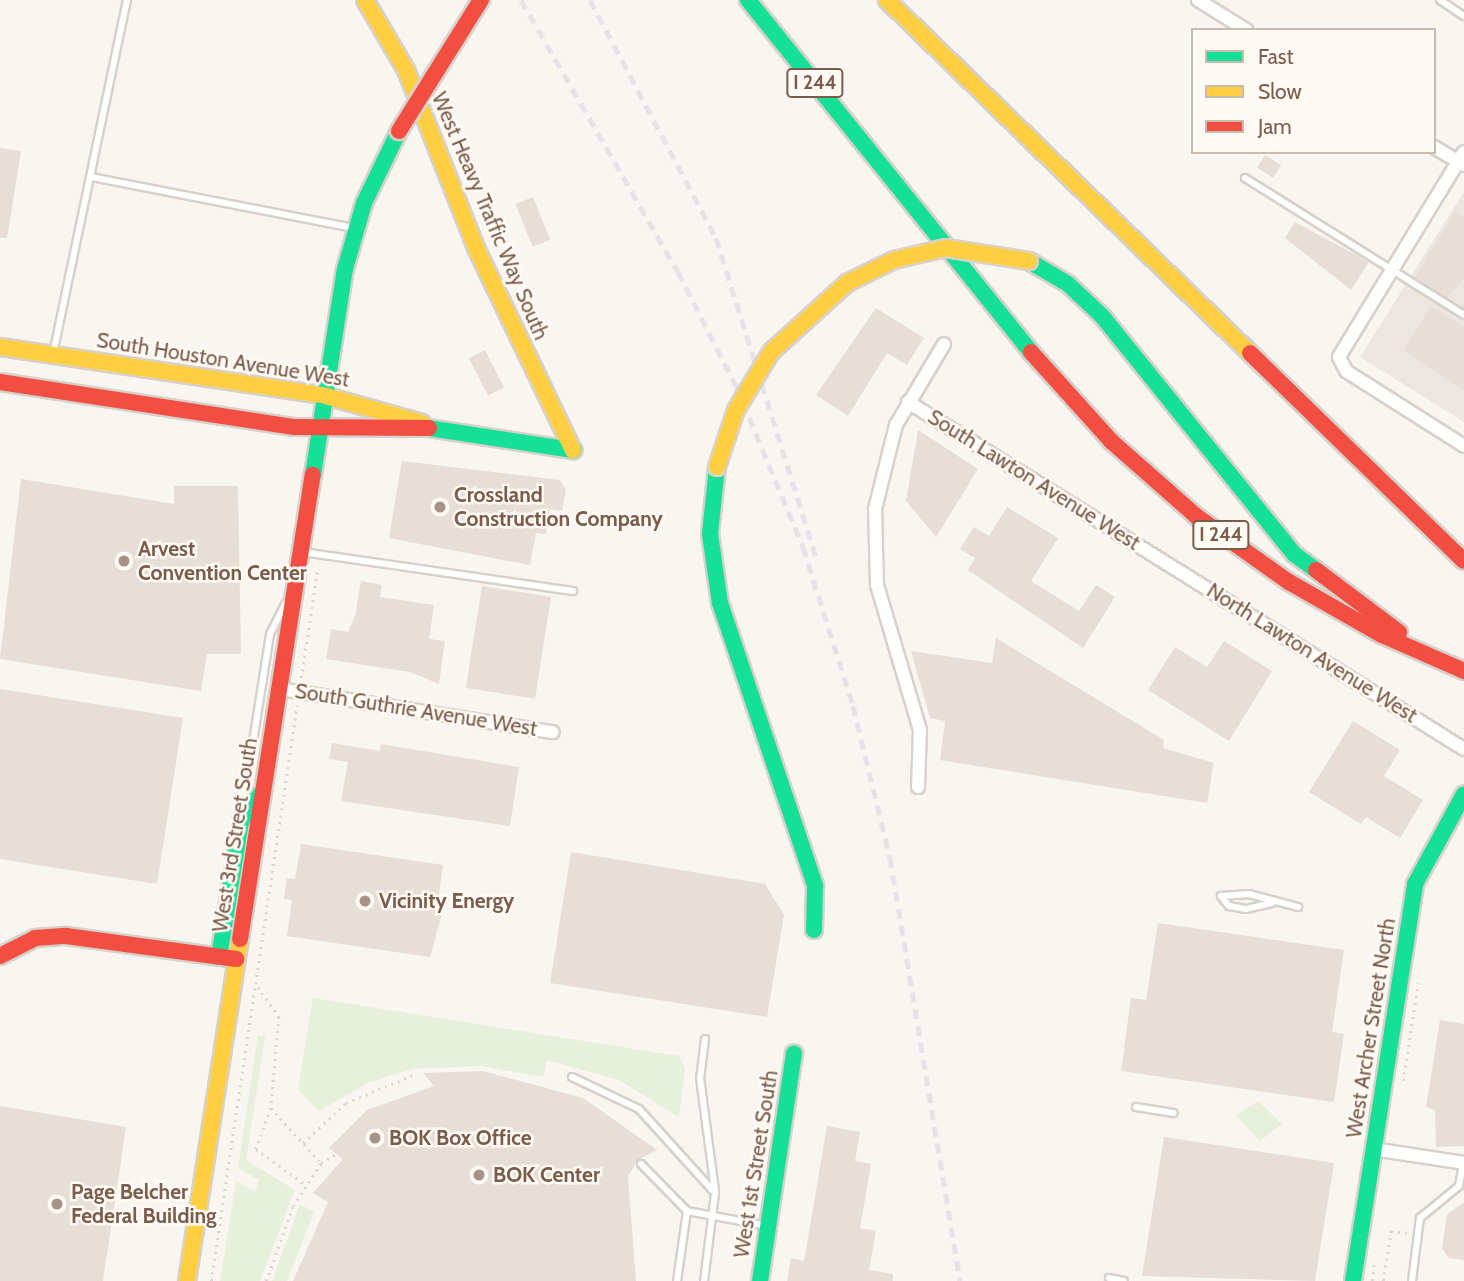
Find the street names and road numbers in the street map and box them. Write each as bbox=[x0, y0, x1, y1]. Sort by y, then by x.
road number: I 244 bbox=[785, 68, 845, 99]
street label: West Heavy Traffic Way South bbox=[426, 88, 554, 344]
street label: South Houston Avenue West bbox=[95, 328, 351, 392]
street label: South Lawton Avenue West bbox=[923, 404, 1145, 556]
road number: I 244 bbox=[1191, 520, 1251, 550]
street label: North Lawton Avenue West bbox=[1202, 578, 1422, 728]
street label: South Guthrie Avenue West bbox=[293, 678, 539, 742]
street label: West 3rd Street South bbox=[207, 736, 263, 934]
street label: West Archer Street North bbox=[1341, 916, 1401, 1140]
street label: West 1st Street South bbox=[729, 1068, 783, 1260]

